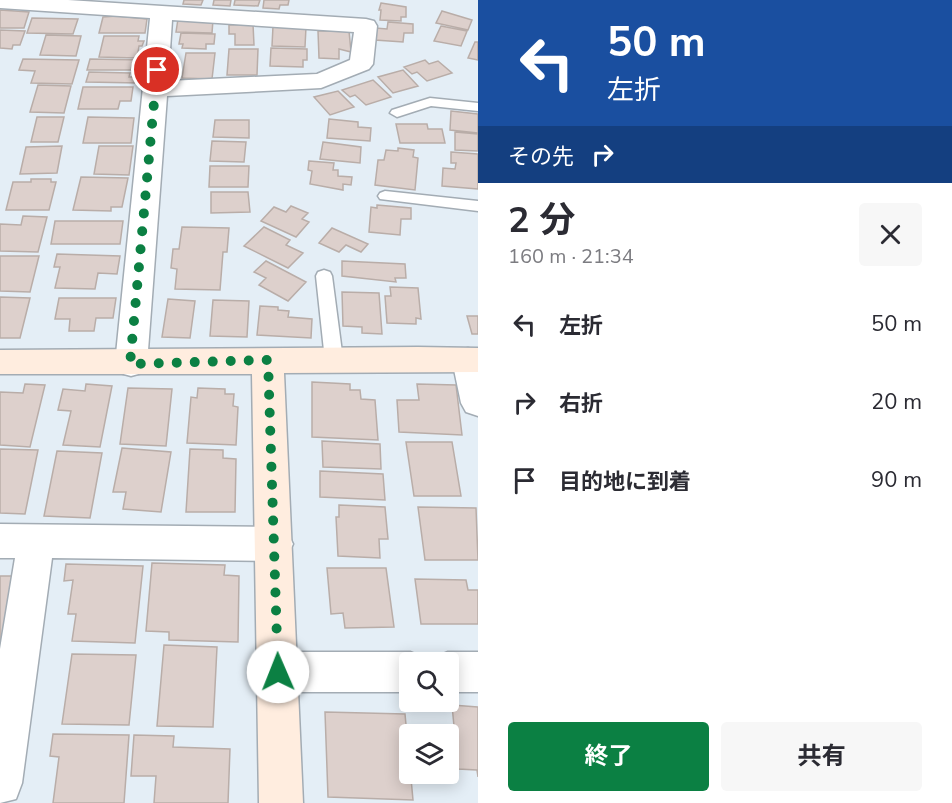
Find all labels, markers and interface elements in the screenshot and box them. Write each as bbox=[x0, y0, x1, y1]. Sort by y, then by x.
text: 50 m bbox=[607, 14, 706, 71]
icon: left bbox=[508, 24, 586, 102]
pin bbox=[131, 44, 182, 95]
icon: arrive bbox=[140, 53, 173, 86]
text: 左折 bbox=[607, 72, 661, 109]
icon: right bbox=[586, 138, 619, 171]
text: その先 bbox=[508, 142, 574, 172]
text: 2 分 bbox=[508, 196, 575, 245]
button: close bbox=[859, 203, 922, 266]
text: 160 m · 21:34 bbox=[508, 243, 634, 270]
icon: left bbox=[508, 308, 541, 341]
text: 50 m bbox=[871, 309, 922, 339]
text: 左折 bbox=[559, 311, 603, 341]
icon: right bbox=[508, 386, 541, 419]
text: 20 m bbox=[871, 387, 922, 417]
text: 右折 bbox=[559, 389, 603, 419]
icon: arrive bbox=[508, 464, 541, 497]
text: 90 m bbox=[871, 465, 922, 495]
text: 目的地に到着 bbox=[559, 467, 691, 497]
position arrow bbox=[246, 640, 310, 704]
map controls bbox=[399, 652, 459, 784]
button: search bbox=[399, 652, 459, 712]
button: 終了 bbox=[508, 722, 709, 791]
button: 共有 bbox=[721, 722, 922, 791]
button: layers bbox=[399, 724, 459, 784]

